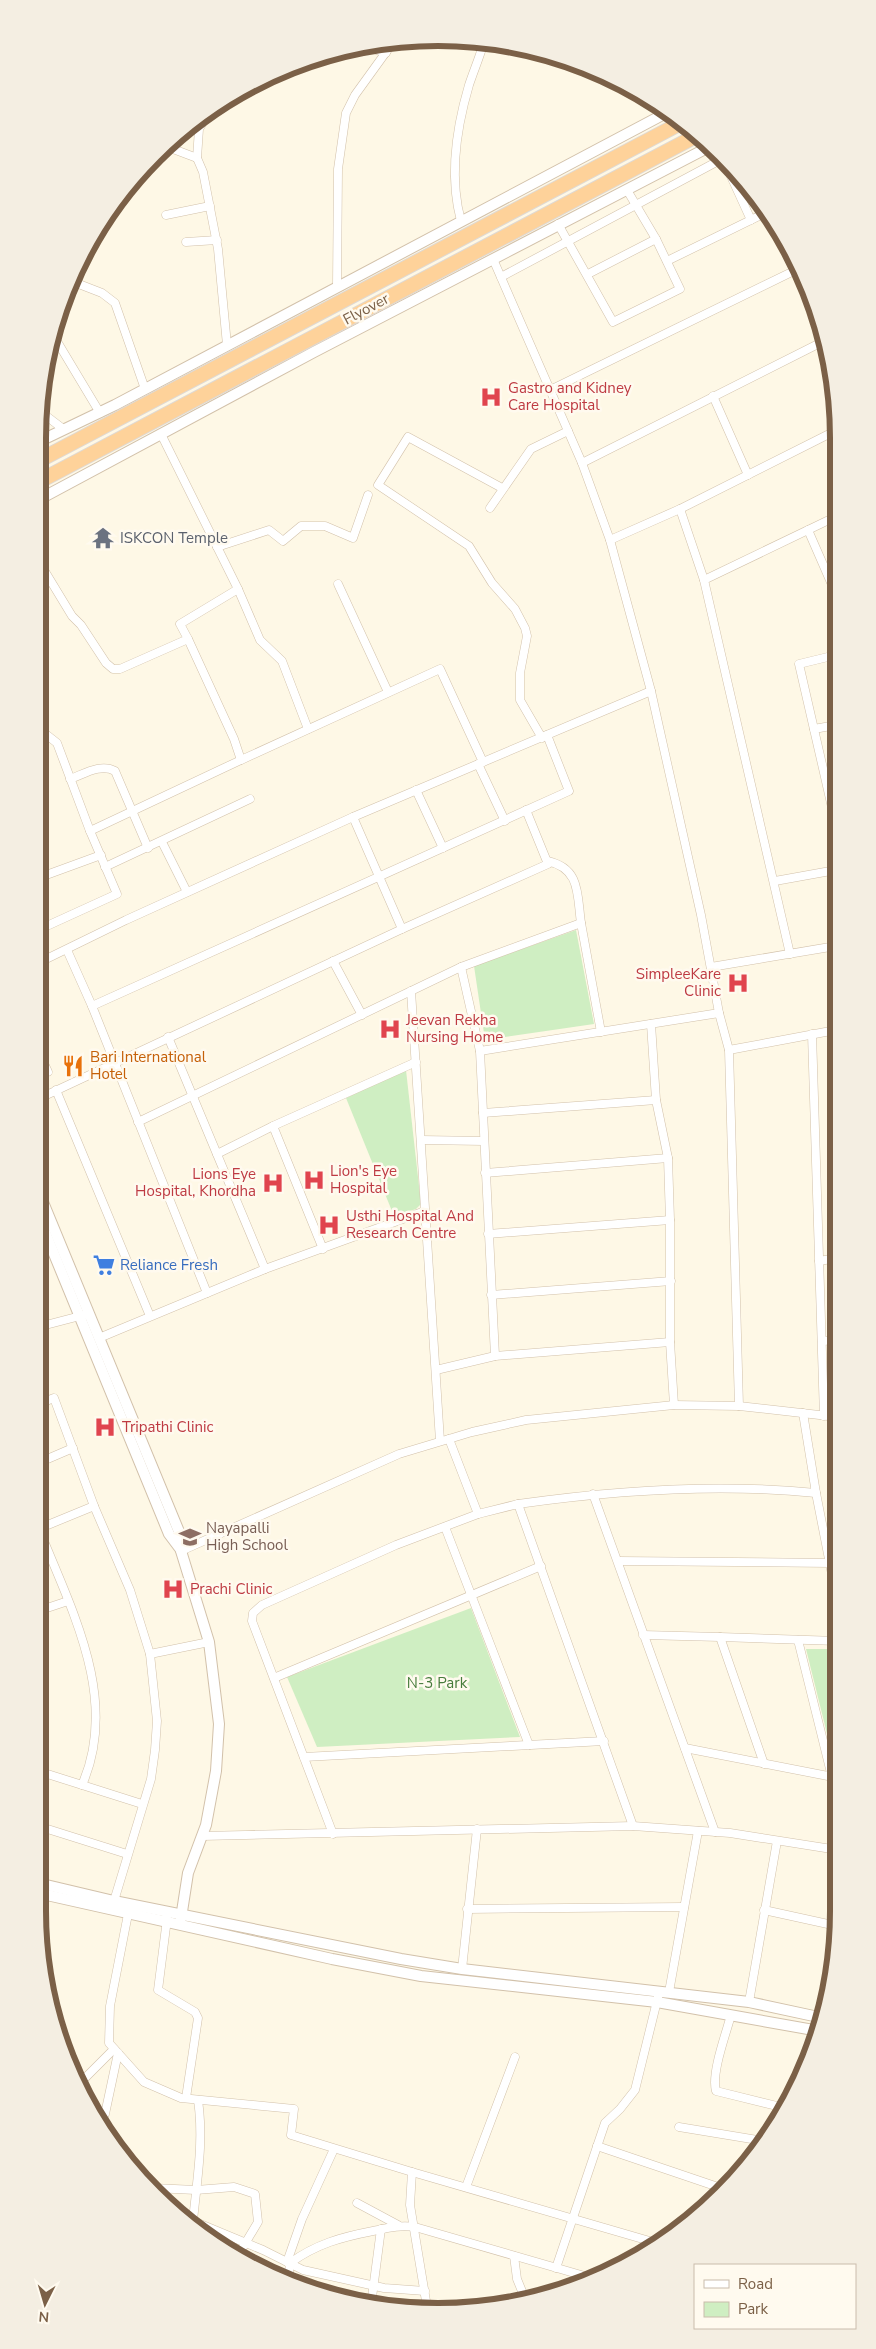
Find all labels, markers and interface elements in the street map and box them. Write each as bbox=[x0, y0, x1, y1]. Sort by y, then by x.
street label: Flyover bbox=[340, 288, 393, 329]
place label: Gastro and Kidney Care Hospital bbox=[508, 378, 632, 415]
hospital icon: Gastro and Kidney Care Hospital bbox=[478, 384, 504, 410]
temple icon: ISKCON Temple bbox=[90, 525, 116, 551]
place label: ISKCON Temple bbox=[120, 528, 228, 548]
place label: SimpleeKare Clinic bbox=[636, 964, 721, 1001]
hospital icon: SimpleeKare Clinic bbox=[725, 970, 751, 996]
place label: Jeevan Rekha Nursing Home bbox=[405, 1010, 503, 1047]
hospital icon: Jeevan Rekha Nursing Home bbox=[377, 1016, 403, 1042]
place label: Bari International Hotel bbox=[90, 1047, 207, 1084]
restaurant icon: Bari International Hotel bbox=[60, 1053, 86, 1079]
place label: Lion's Eye Hospital bbox=[330, 1161, 397, 1198]
place label: Lions Eye Hospital, Khordha bbox=[135, 1164, 256, 1201]
hospital icon: Lion's Eye Hospital bbox=[301, 1167, 327, 1193]
hospital icon: Lions Eye Hospital, Khordha bbox=[260, 1170, 286, 1196]
place label: Usthi Hospital And Research Centre bbox=[346, 1206, 474, 1243]
hospital icon: Usthi Hospital And Research Centre bbox=[316, 1212, 342, 1238]
supermarket icon: Reliance Fresh bbox=[91, 1252, 117, 1278]
place label: Reliance Fresh bbox=[120, 1255, 218, 1275]
hospital icon: Tripathi Clinic bbox=[92, 1414, 118, 1440]
place label: Tripathi Clinic bbox=[122, 1417, 214, 1437]
place label: Nayapalli High School bbox=[206, 1518, 288, 1555]
school or university icon: Nayapalli High School bbox=[177, 1524, 203, 1550]
hospital icon: Prachi Clinic bbox=[160, 1576, 186, 1602]
place label: Prachi Clinic bbox=[190, 1579, 272, 1599]
park label: N-3 Park bbox=[407, 1673, 468, 1693]
legend bbox=[694, 2264, 856, 2329]
text: Road bbox=[738, 2274, 773, 2294]
north arrow bbox=[20, 2279, 70, 2329]
text: Park bbox=[738, 2299, 768, 2319]
text: N bbox=[38, 2307, 50, 2326]

